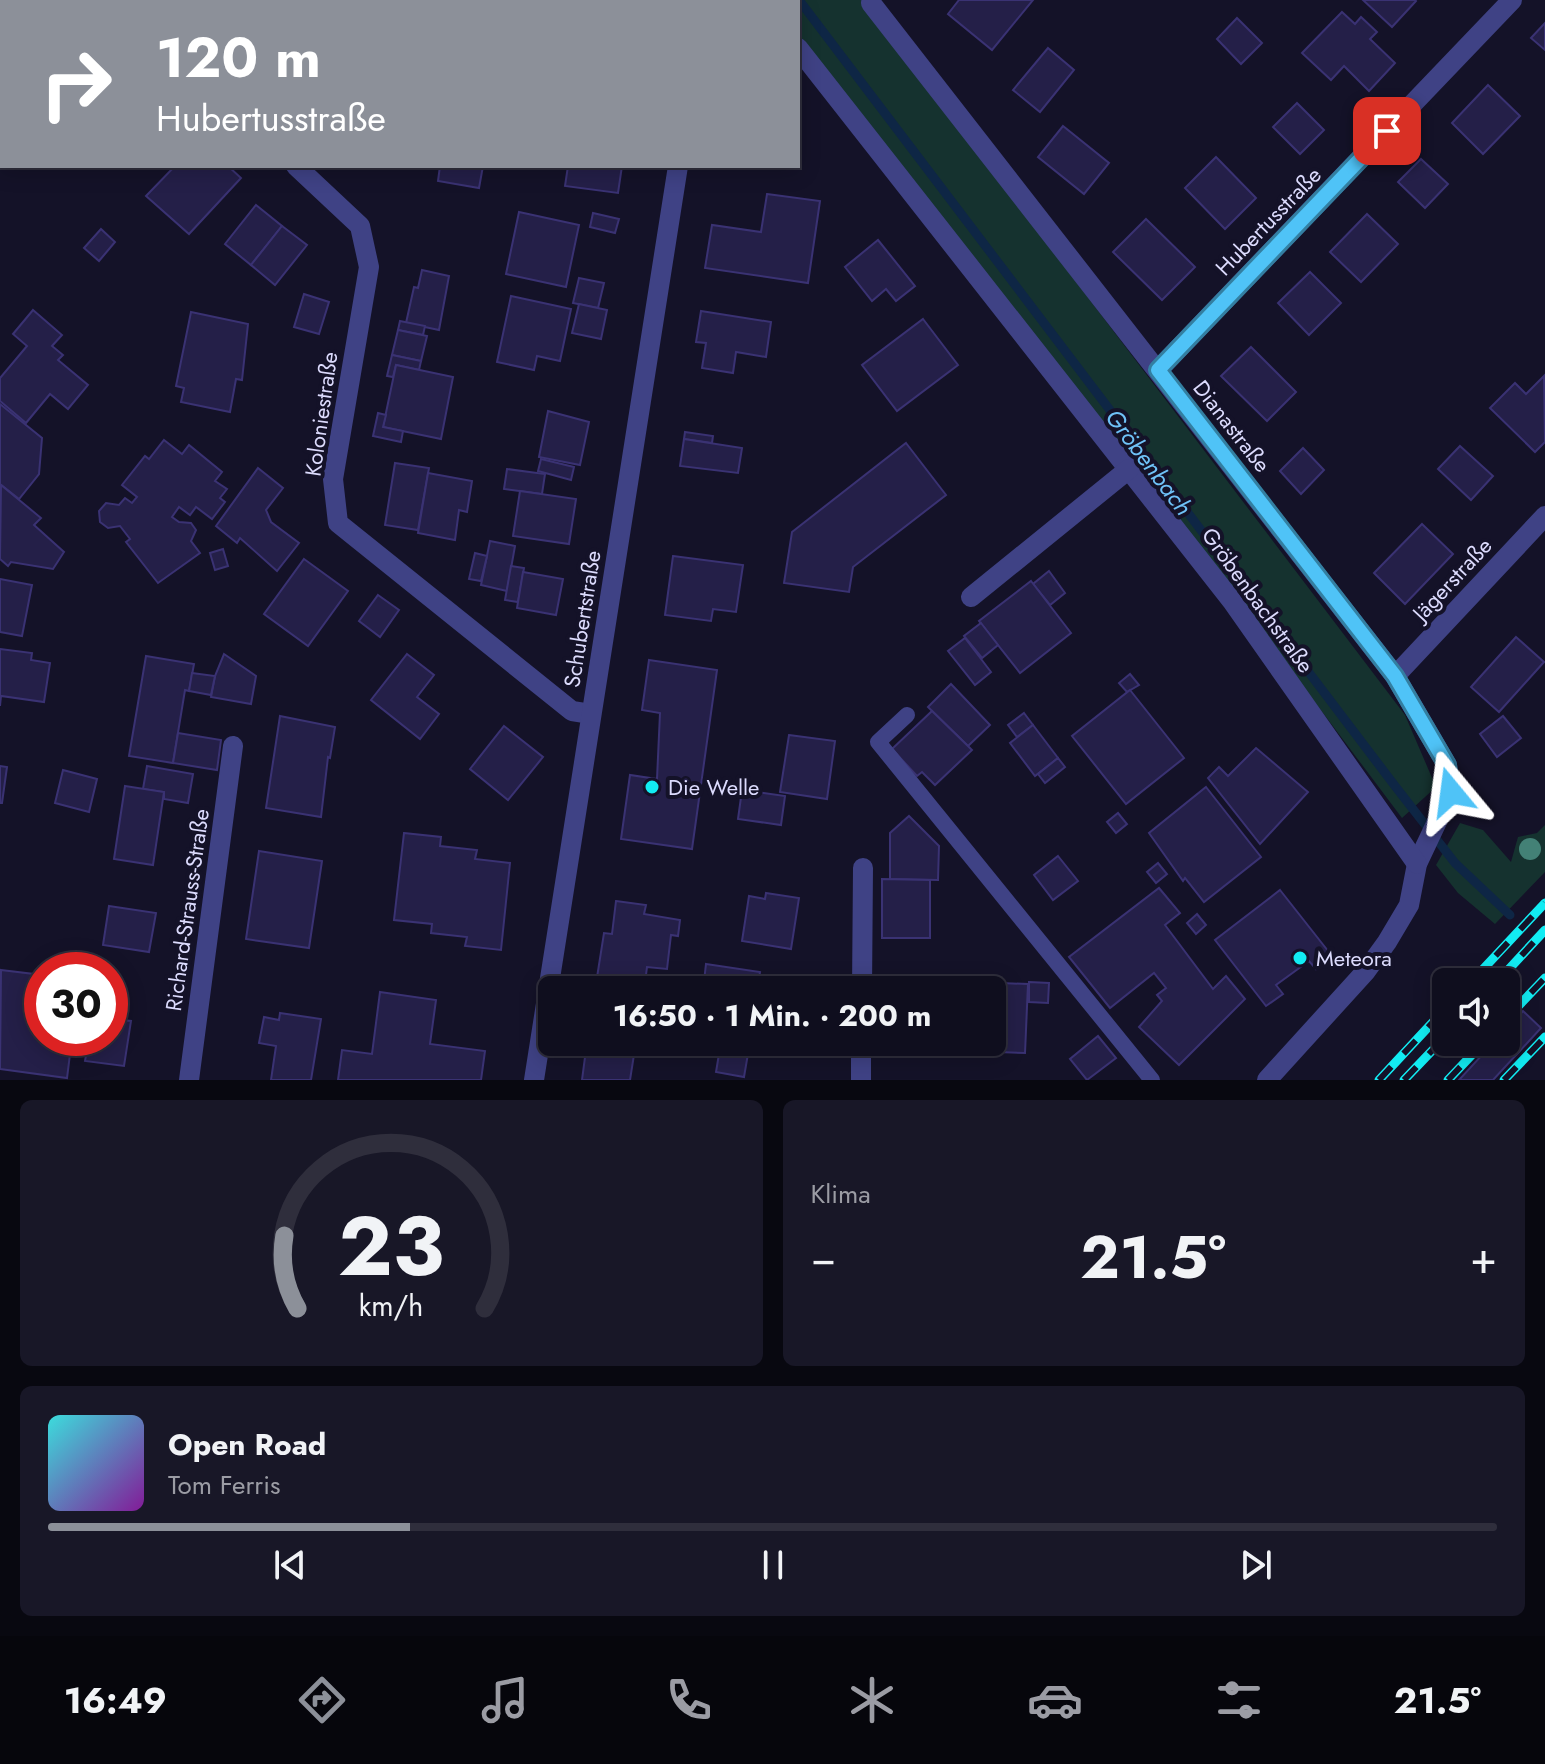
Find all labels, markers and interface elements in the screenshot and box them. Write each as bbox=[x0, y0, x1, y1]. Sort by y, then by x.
text: 120 m bbox=[156, 17, 321, 98]
icon: right bbox=[24, 32, 128, 136]
text: Hubertusstraße bbox=[156, 92, 386, 144]
pin bbox=[1353, 97, 1421, 165]
icon: arrive bbox=[1365, 109, 1409, 153]
street label: Hubertusstraße bbox=[1208, 159, 1328, 283]
street label: Koloniestraße bbox=[296, 350, 346, 478]
street label: Dianastraße bbox=[1186, 373, 1278, 479]
water label: Gröbenbach bbox=[1097, 401, 1201, 523]
street label: Gröbenbachstraße bbox=[1194, 521, 1322, 679]
street label: Jägerstraße bbox=[1403, 530, 1499, 630]
street label: Schubertstraße bbox=[555, 548, 609, 690]
position arrow bbox=[1409, 750, 1493, 834]
place label: Die Welle bbox=[668, 771, 759, 803]
marker: Die Welle bbox=[643, 778, 661, 796]
street label: Richard-Strauss-Straße bbox=[157, 807, 217, 1013]
place label: Meteora bbox=[1316, 942, 1392, 974]
marker: Meteora bbox=[1291, 949, 1309, 967]
speed limit sign: 30 bbox=[24, 952, 128, 1056]
map controls bbox=[1432, 968, 1520, 1056]
button: sound bbox=[1432, 968, 1520, 1056]
text: 16:50 · 1 Min. · 200 m bbox=[613, 994, 931, 1037]
text: Klima bbox=[811, 1175, 871, 1213]
text: 23 bbox=[338, 1186, 444, 1306]
text: 21.5° bbox=[1080, 1214, 1226, 1301]
text: − bbox=[811, 1226, 836, 1290]
text: + bbox=[1470, 1226, 1497, 1290]
text: km/h bbox=[359, 1285, 424, 1327]
text: Open Road bbox=[168, 1423, 326, 1466]
text: Tom Ferris bbox=[168, 1466, 280, 1504]
icon: previous bbox=[268, 1543, 312, 1587]
icon: pause bbox=[751, 1543, 795, 1587]
icon: next bbox=[1234, 1543, 1278, 1587]
icon: directions bbox=[294, 1672, 350, 1728]
icon: music bbox=[477, 1672, 533, 1728]
icon: phone bbox=[661, 1672, 717, 1728]
icon: climate bbox=[844, 1672, 900, 1728]
icon: car bbox=[1027, 1672, 1083, 1728]
icon: filters bbox=[1211, 1672, 1267, 1728]
text: 16:49 bbox=[64, 1674, 167, 1726]
text: 21.5° bbox=[1394, 1674, 1481, 1726]

